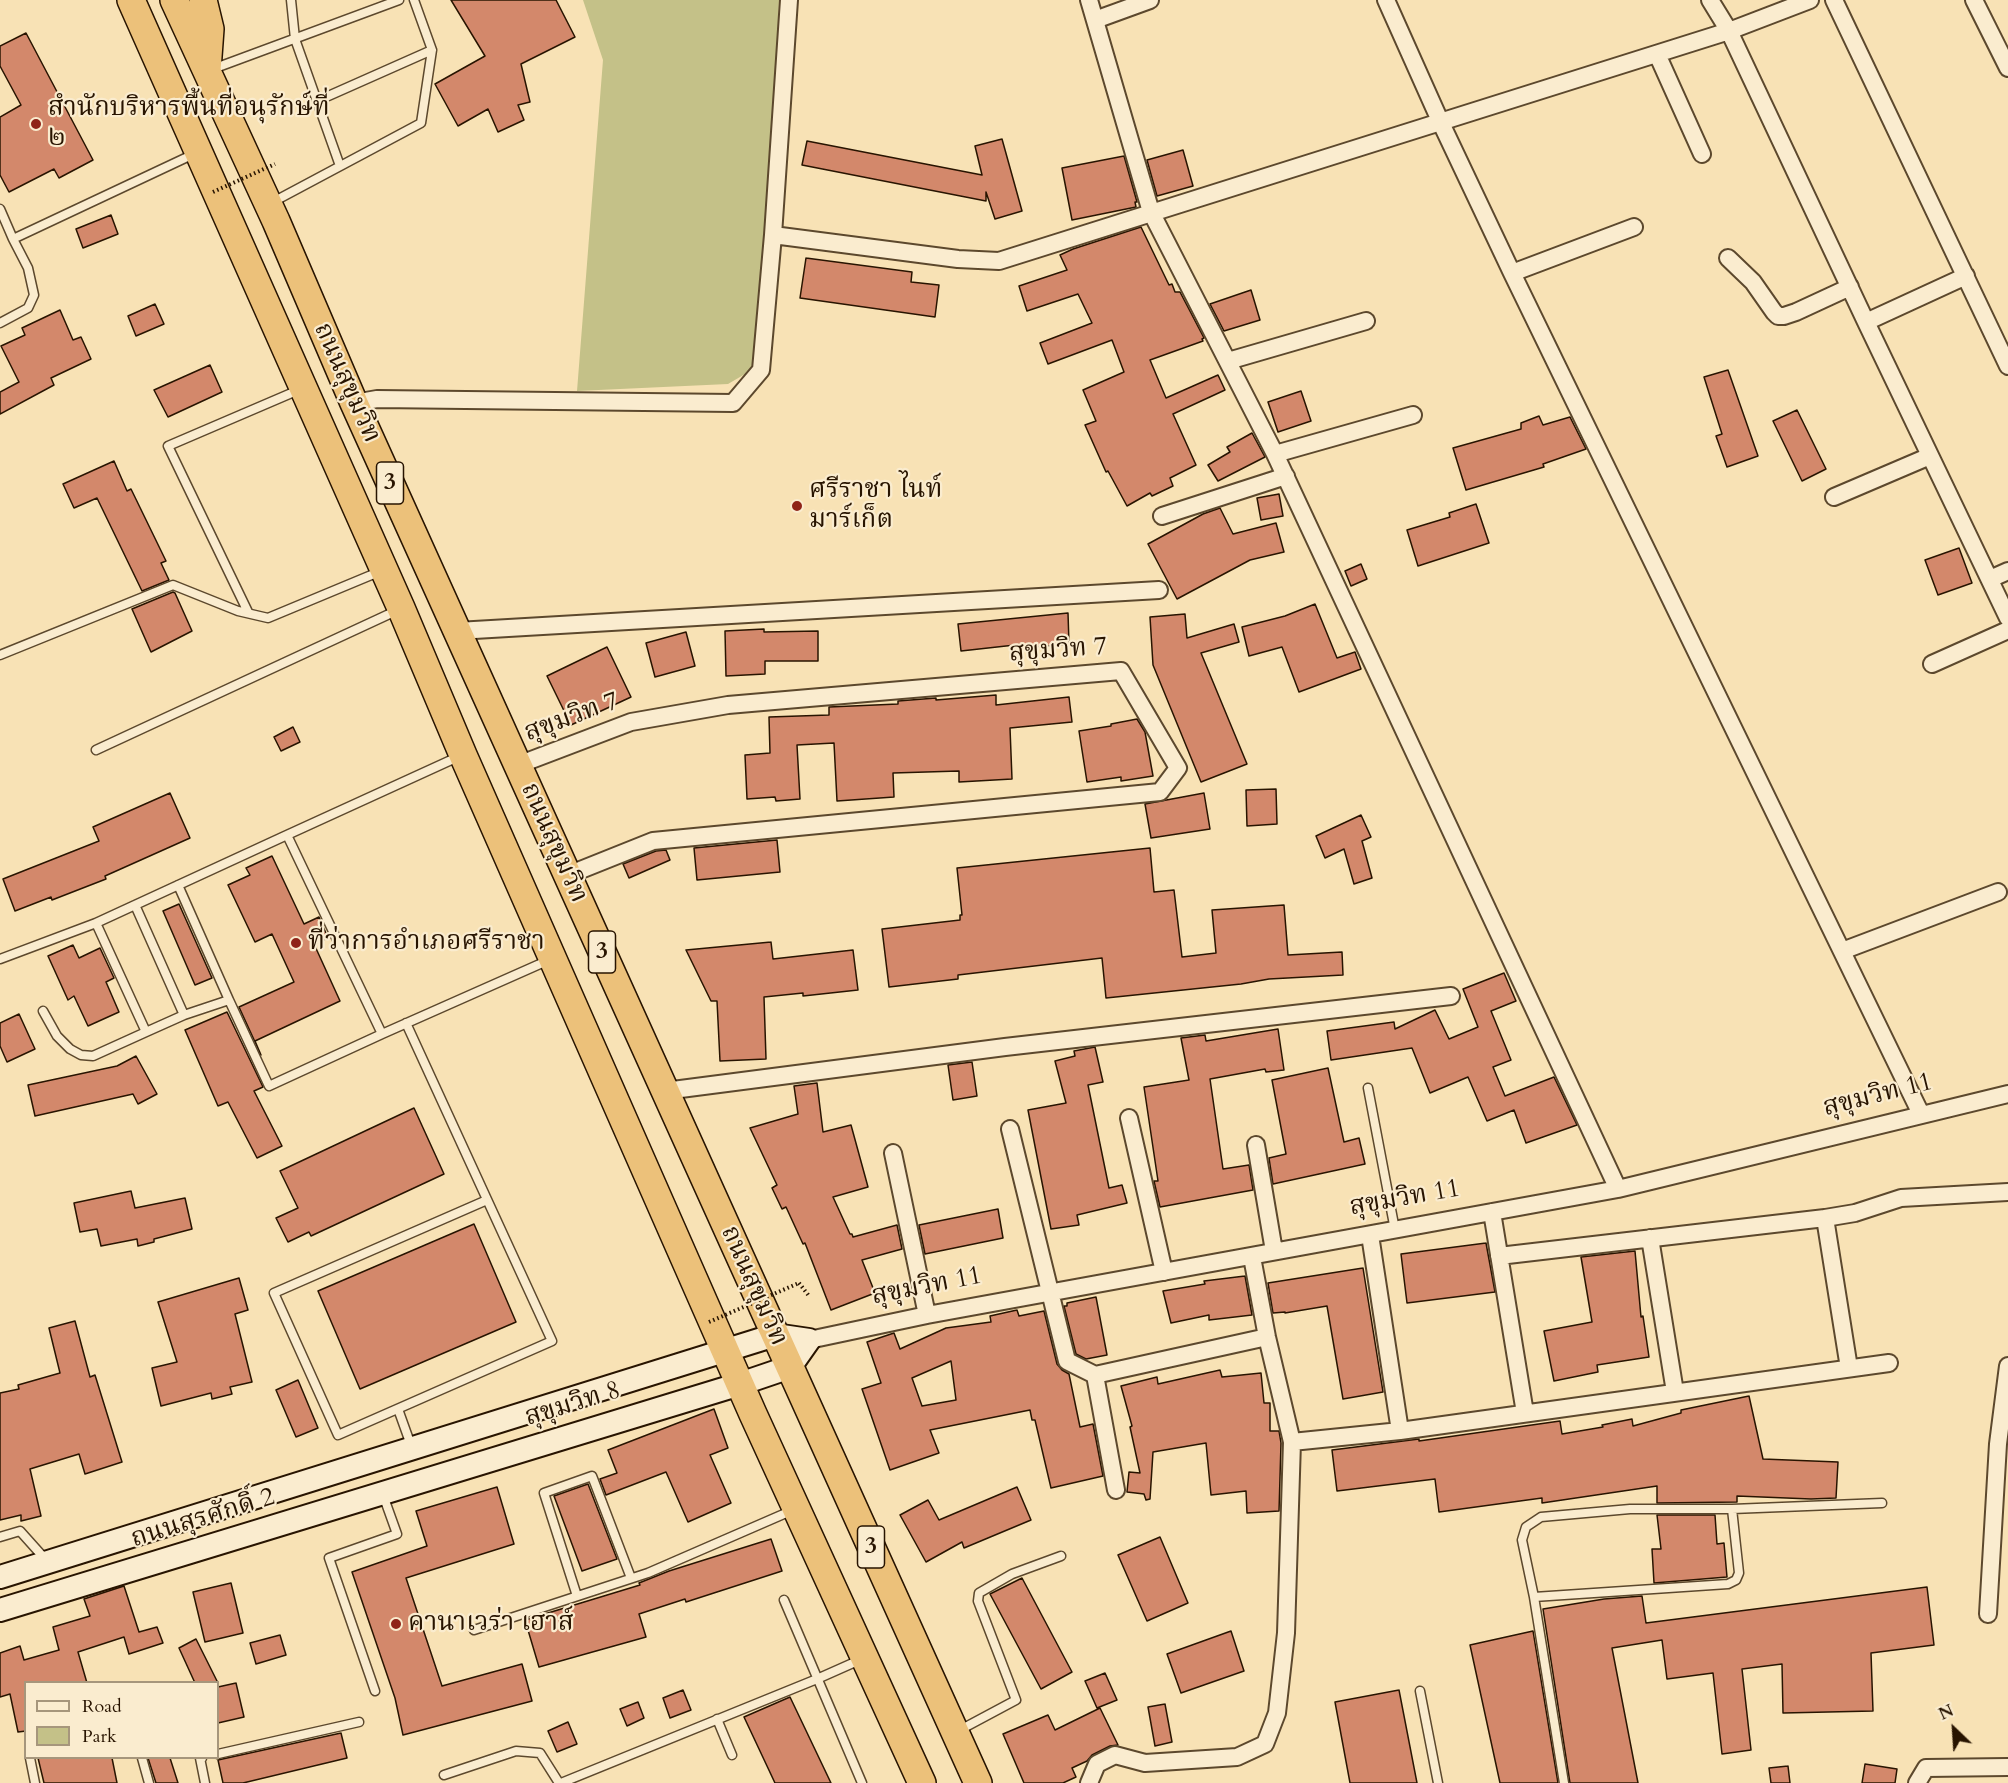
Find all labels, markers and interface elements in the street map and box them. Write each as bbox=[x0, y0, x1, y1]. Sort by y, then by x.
place label: สำนักบริหารพื้นที่อนุรักษ์ที่ ๒ bbox=[48, 93, 330, 154]
marker: สำนักบริหารพื้นที่อนุรักษ์ที่ ๒ bbox=[29, 117, 43, 131]
street label: ถนนสุขุมวิท bbox=[306, 318, 386, 448]
road number: 3 bbox=[376, 462, 404, 504]
place label: ศรีราชา ไนท์ มาร์เก็ต bbox=[809, 475, 942, 536]
marker: ศรีราชา ไนท์ มาร์เก็ต bbox=[790, 499, 804, 513]
street label: สุขุมวิท 7 bbox=[1008, 632, 1108, 670]
street label: สุขุมวิท 7 bbox=[520, 687, 624, 749]
street label: ถนนสุขุมวิท bbox=[513, 778, 593, 908]
place label: ที่ว่าการอำเภอศรีราชา bbox=[308, 927, 545, 959]
road number: 3 bbox=[588, 931, 616, 973]
marker: ที่ว่าการอำเภอศรีราชา bbox=[289, 936, 303, 950]
street label: สุขุมวิท 11 bbox=[1820, 1067, 1936, 1125]
street label: สุขุมวิท 11 bbox=[1347, 1174, 1463, 1224]
street label: ถนนสุขุมวิท bbox=[713, 1221, 793, 1351]
street label: สุขุมวิท 11 bbox=[869, 1261, 985, 1313]
street label: สุขุมวิท 8 bbox=[521, 1376, 625, 1434]
street label: ถนนสุรศักดิ์ 2 bbox=[127, 1482, 279, 1556]
road number: 3 bbox=[858, 1526, 884, 1568]
place label: คานาเวร่า เฮาส์ bbox=[408, 1608, 574, 1640]
marker: คานาเวร่า เฮาส์ bbox=[389, 1617, 403, 1631]
legend bbox=[24, 1681, 219, 1759]
text: Road bbox=[82, 1694, 122, 1719]
north arrow bbox=[1924, 1699, 1984, 1759]
text: N bbox=[1935, 1700, 1957, 1726]
text: Park bbox=[82, 1724, 117, 1749]

